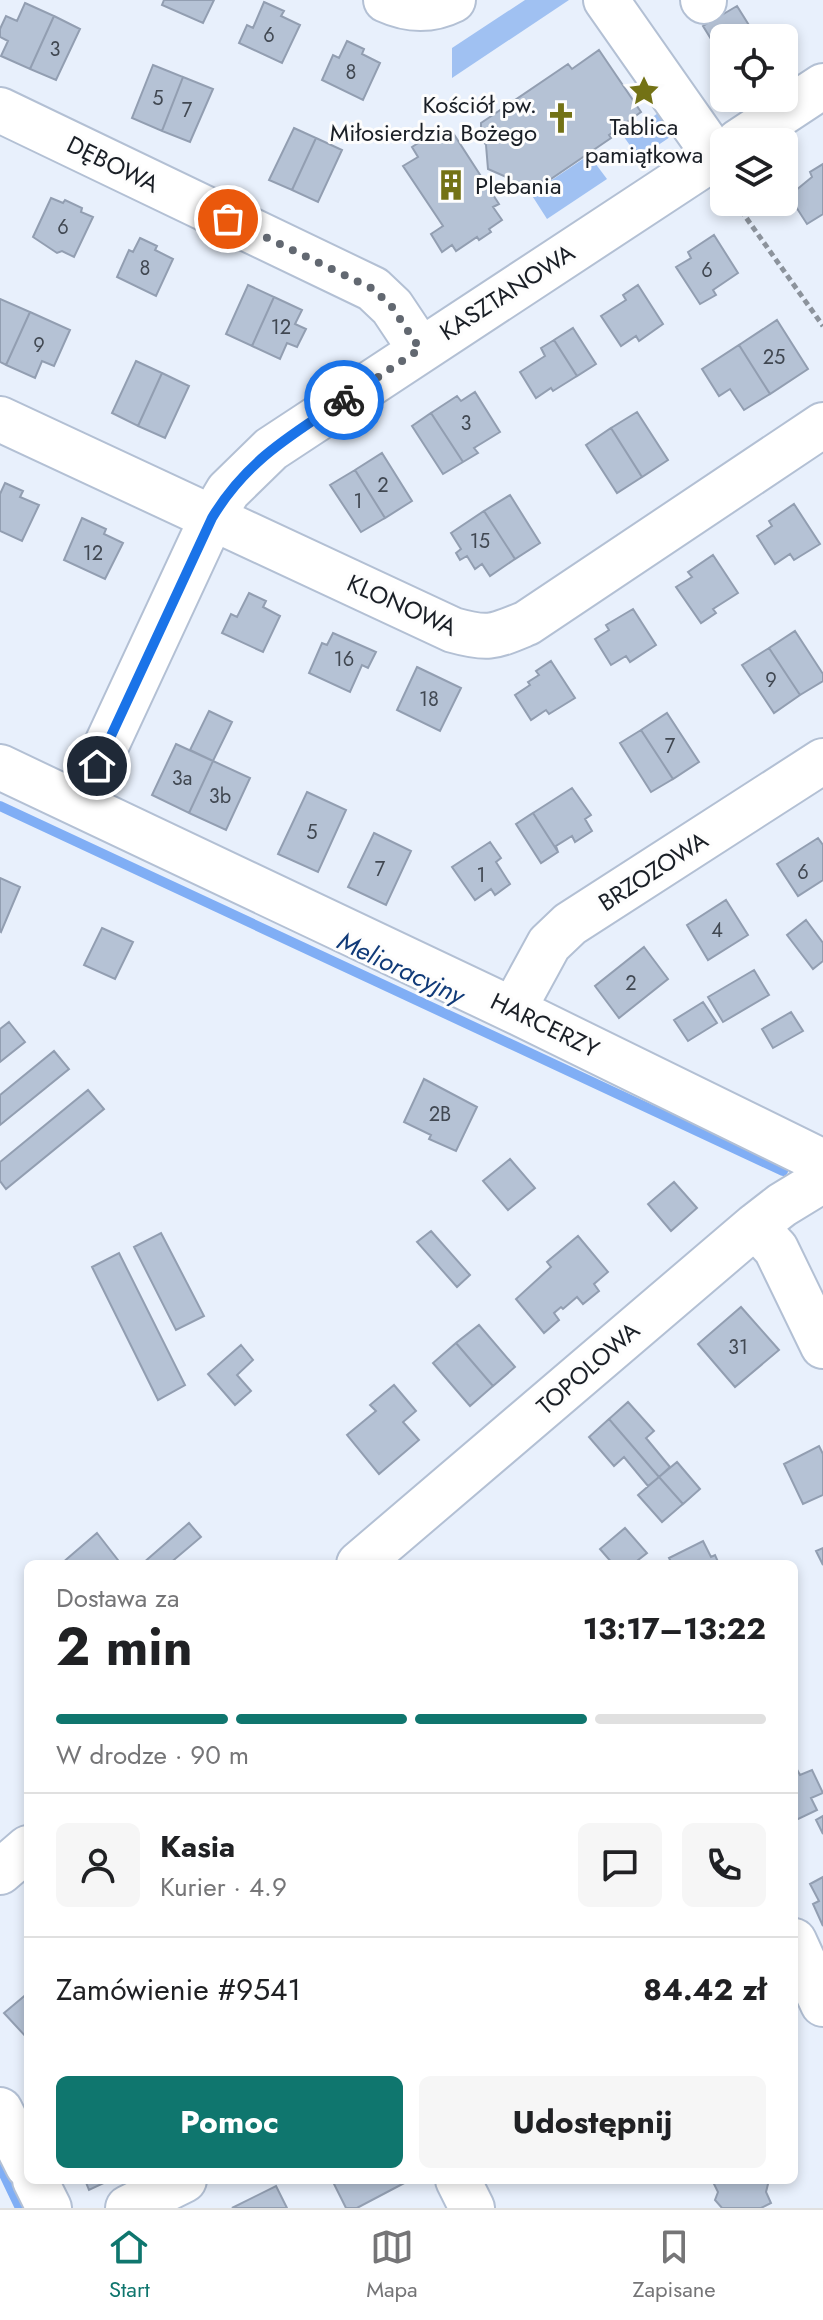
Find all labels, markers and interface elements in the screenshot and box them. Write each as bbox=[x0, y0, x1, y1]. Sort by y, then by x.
house number: 6 bbox=[263, 21, 275, 50]
map controls bbox=[710, 24, 798, 216]
button: locate bbox=[710, 24, 798, 112]
house number: 3 bbox=[50, 35, 61, 64]
house number: 8 bbox=[346, 58, 356, 87]
place icon: Tablica pamiątkowa bbox=[627, 74, 661, 108]
house number: 5 bbox=[152, 84, 164, 113]
place label: Kościół pw. Miłosierdzia Bożego bbox=[330, 87, 537, 150]
house number: 7 bbox=[182, 96, 193, 125]
church icon: Kościół pw. Miłosierdzia Bożego bbox=[544, 101, 578, 135]
place label: Tablica pamiątkowa bbox=[585, 109, 703, 172]
street label: DĘBOWA bbox=[61, 127, 165, 201]
button: layers bbox=[710, 128, 798, 216]
building icon: Plebania bbox=[434, 168, 468, 202]
place label: Plebania bbox=[475, 168, 562, 203]
pin bbox=[194, 185, 262, 253]
icon: bag bbox=[206, 197, 250, 241]
house number: 6 bbox=[57, 213, 69, 242]
street label: KASZTANOWA bbox=[432, 235, 582, 349]
house number: 8 bbox=[140, 254, 150, 283]
house number: 6 bbox=[701, 256, 713, 285]
house number: 12 bbox=[271, 313, 291, 342]
house number: 9 bbox=[33, 331, 45, 360]
house number: 25 bbox=[763, 343, 785, 372]
courier bbox=[304, 360, 384, 440]
icon: bike bbox=[322, 378, 366, 422]
house number: 3 bbox=[461, 409, 472, 438]
house number: 2 bbox=[377, 471, 389, 500]
house number: 1 bbox=[354, 487, 363, 516]
house number: 15 bbox=[470, 527, 490, 556]
house number: 12 bbox=[83, 539, 103, 568]
street label: KLONOWA bbox=[342, 565, 463, 645]
house number: 16 bbox=[334, 645, 354, 674]
house number: 9 bbox=[765, 666, 777, 695]
house number: 18 bbox=[419, 685, 439, 714]
pin bbox=[63, 732, 131, 800]
house number: 7 bbox=[665, 732, 676, 761]
icon: home bbox=[75, 744, 119, 788]
house number: 3a bbox=[172, 764, 192, 793]
house number: 3b bbox=[209, 782, 231, 811]
house number: 5 bbox=[306, 818, 318, 847]
street label: BRZOZOWA bbox=[591, 822, 715, 920]
house number: 7 bbox=[375, 855, 386, 884]
house number: 6 bbox=[797, 858, 809, 887]
house number: 1 bbox=[477, 861, 486, 890]
house number: 4 bbox=[711, 916, 723, 945]
water label: Melioracyjny bbox=[331, 922, 473, 1015]
house number: 2 bbox=[625, 969, 637, 998]
street label: HARCERZY bbox=[485, 984, 606, 1067]
house number: 2B bbox=[429, 1100, 451, 1129]
street label: TOPOLOWA bbox=[529, 1313, 647, 1423]
house number: 31 bbox=[728, 1333, 748, 1362]
text: Dostawa za bbox=[56, 1579, 179, 1617]
text: 13:17–13:22 bbox=[583, 1607, 766, 1650]
text: 2 min bbox=[56, 1609, 193, 1685]
text: W drodze · 90 m bbox=[56, 1736, 249, 1774]
button: person bbox=[56, 1823, 140, 1907]
button: chat bbox=[578, 1823, 662, 1907]
button: phone bbox=[682, 1823, 766, 1907]
text: Kasia bbox=[160, 1825, 235, 1868]
text: Kurier · 4.9 bbox=[160, 1868, 287, 1906]
text: Zamówienie #9541 bbox=[56, 1968, 301, 2011]
text: 84.42 zł bbox=[643, 1968, 766, 2011]
button: Pomoc bbox=[56, 2076, 403, 2168]
button: Udostępnij bbox=[419, 2076, 766, 2168]
tab: Start bbox=[107, 2225, 151, 2305]
tab: Mapa bbox=[366, 2225, 418, 2305]
tab: Zapisane bbox=[632, 2225, 716, 2305]

